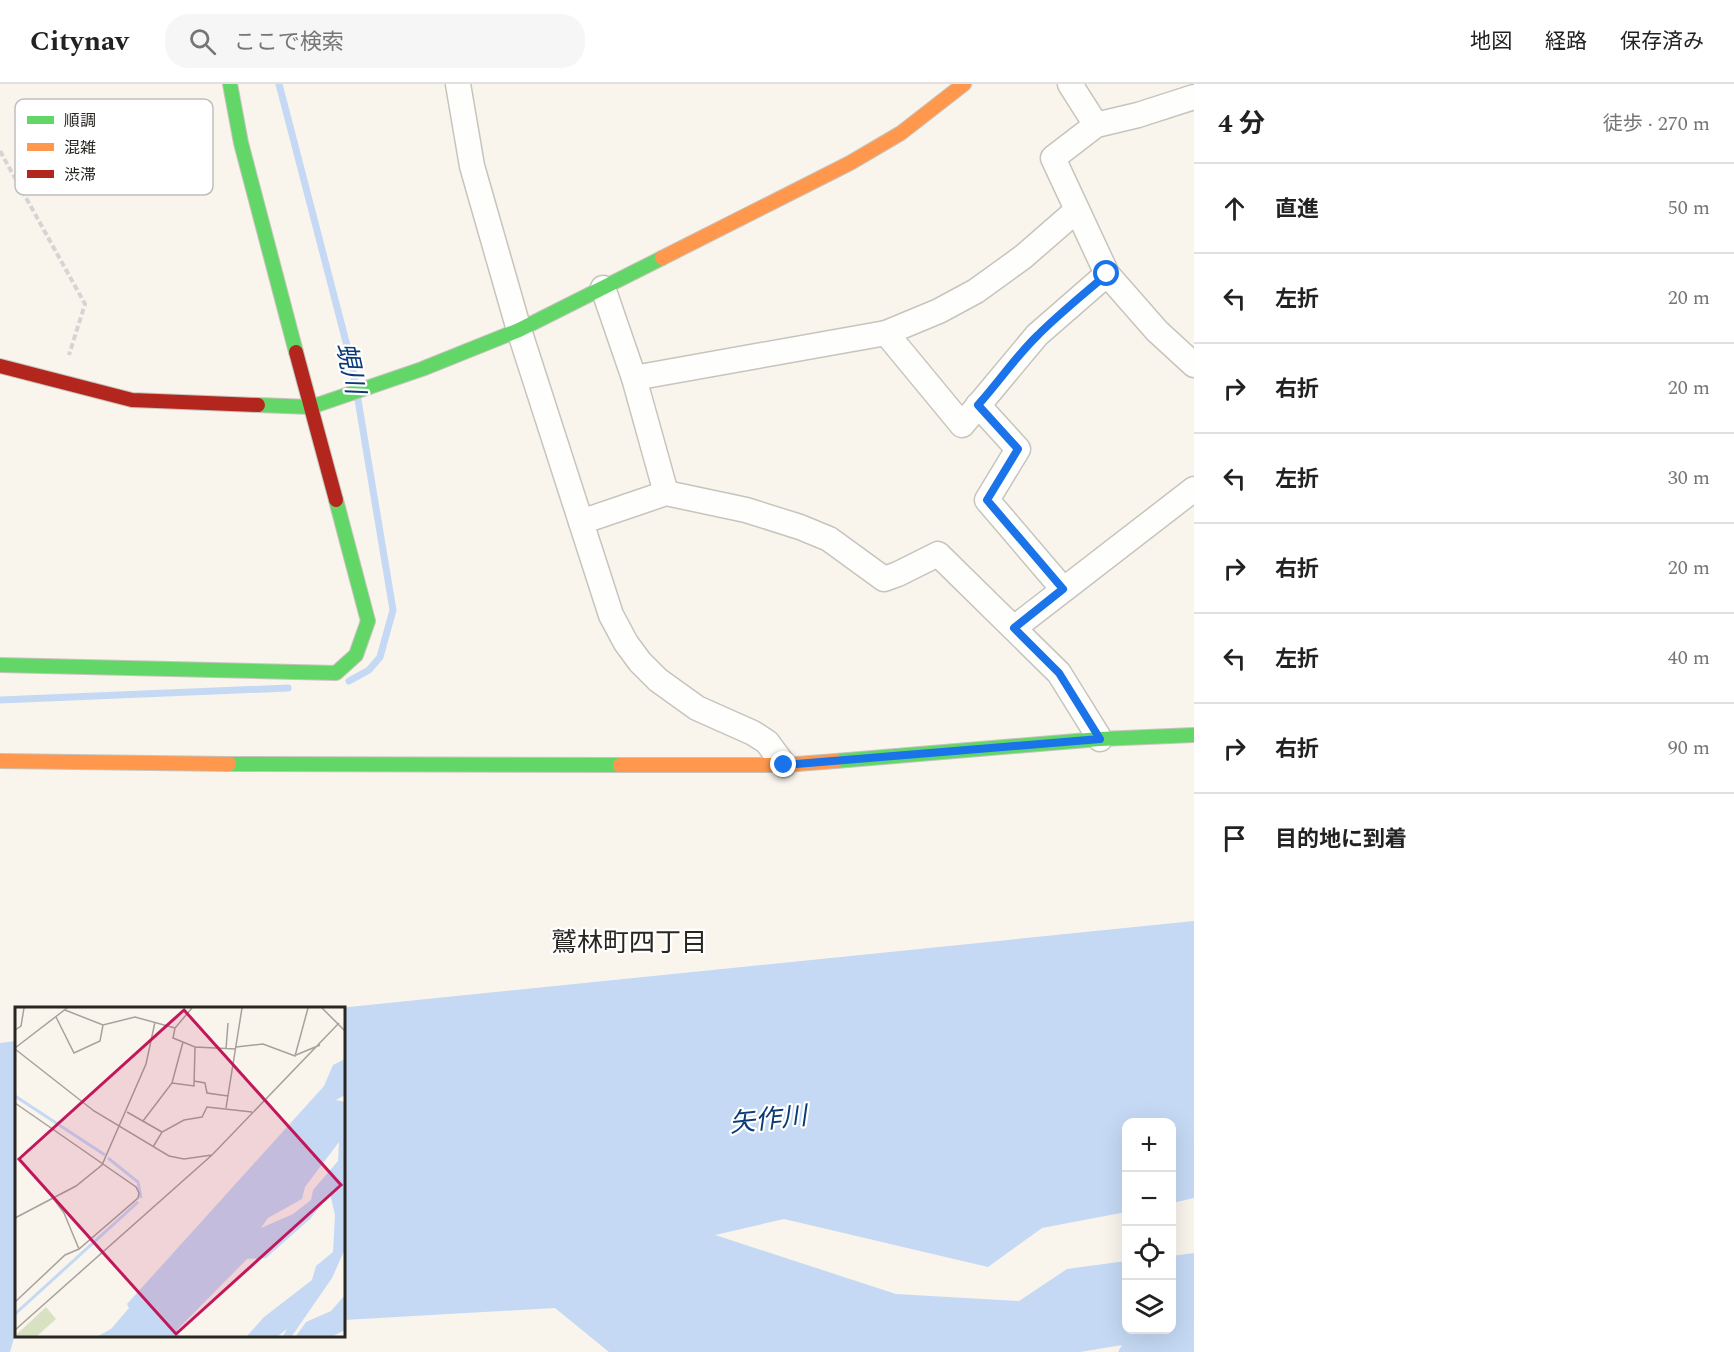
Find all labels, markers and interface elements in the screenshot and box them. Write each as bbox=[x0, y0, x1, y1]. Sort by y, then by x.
search box bbox=[165, 14, 585, 68]
text: Citynav bbox=[30, 20, 129, 63]
icon: search bbox=[186, 25, 219, 58]
text: ここで検索 bbox=[234, 26, 344, 59]
text: 地図 bbox=[1470, 26, 1512, 58]
text: 経路 bbox=[1545, 26, 1587, 58]
text: 保存済み bbox=[1620, 26, 1704, 58]
legend bbox=[15, 99, 213, 195]
text: 4 分 bbox=[1218, 104, 1265, 144]
text: 順調 bbox=[64, 109, 96, 133]
text: 徒歩 · 270 m bbox=[1603, 109, 1710, 139]
text: 混雑 bbox=[64, 136, 96, 160]
text: 渋滞 bbox=[64, 163, 96, 187]
icon: ahead bbox=[1218, 192, 1251, 225]
text: 直進 bbox=[1275, 193, 1319, 226]
text: 50 m bbox=[1668, 193, 1710, 223]
route start bbox=[1093, 260, 1119, 286]
icon: left bbox=[1218, 282, 1251, 315]
text: 左折 bbox=[1275, 283, 1319, 316]
text: 20 m bbox=[1668, 283, 1710, 313]
water label: 蜆川 bbox=[325, 339, 376, 401]
icon: right bbox=[1218, 372, 1251, 405]
text: 右折 bbox=[1275, 373, 1319, 406]
text: 20 m bbox=[1668, 373, 1710, 403]
icon: left bbox=[1218, 462, 1251, 495]
text: 左折 bbox=[1275, 463, 1319, 496]
text: 30 m bbox=[1668, 463, 1710, 493]
icon: right bbox=[1218, 552, 1251, 585]
text: 右折 bbox=[1275, 553, 1319, 586]
text: 20 m bbox=[1668, 553, 1710, 583]
icon: left bbox=[1218, 642, 1251, 675]
text: 左折 bbox=[1275, 643, 1319, 676]
text: 40 m bbox=[1668, 643, 1710, 673]
icon: right bbox=[1218, 732, 1251, 765]
text: 右折 bbox=[1275, 733, 1319, 766]
text: 90 m bbox=[1668, 733, 1710, 763]
route end bbox=[770, 751, 796, 777]
icon: arrive bbox=[1218, 822, 1251, 855]
text: 目的地に到着 bbox=[1275, 823, 1407, 856]
district label: 鷲林町四丁目 bbox=[551, 923, 707, 963]
inset map bbox=[15, 1007, 345, 1337]
water label: 矢作川 bbox=[727, 1096, 812, 1144]
map controls bbox=[1122, 1118, 1176, 1334]
button: + bbox=[1122, 1118, 1176, 1172]
button: − bbox=[1122, 1172, 1176, 1226]
button: locate bbox=[1122, 1226, 1176, 1280]
button: layers bbox=[1122, 1280, 1176, 1334]

